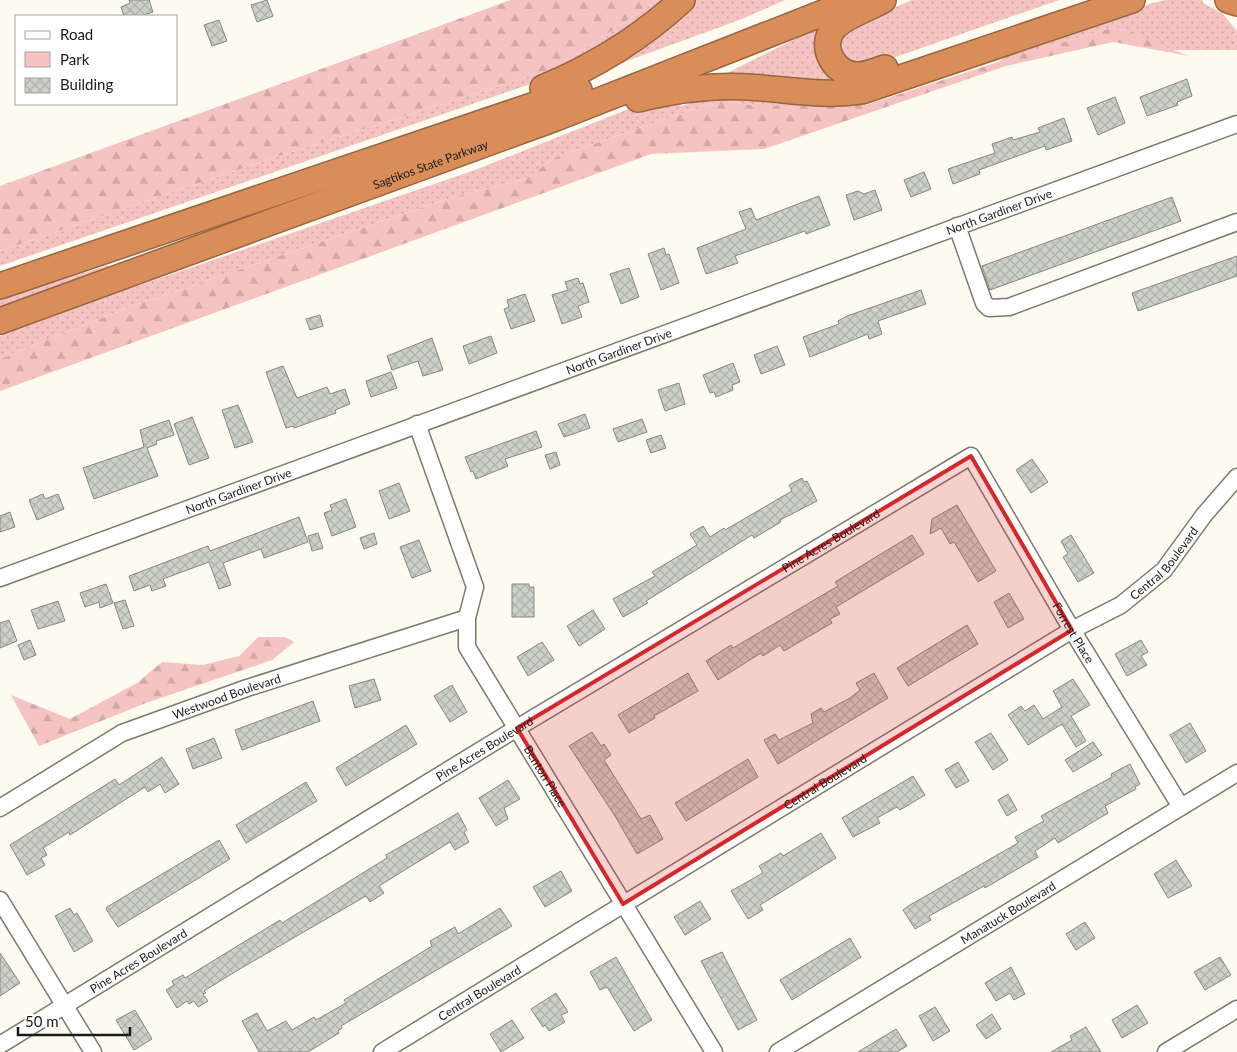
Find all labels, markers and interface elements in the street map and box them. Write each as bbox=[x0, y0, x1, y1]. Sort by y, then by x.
legend bbox=[15, 15, 178, 105]
text: Road bbox=[60, 25, 93, 43]
text: Park bbox=[60, 50, 90, 68]
text: Building bbox=[60, 75, 113, 93]
street label: Sagtikos State Parkway bbox=[370, 136, 491, 192]
street label: North Gardiner Drive bbox=[944, 185, 1054, 238]
street label: North Gardiner Drive bbox=[564, 325, 674, 377]
street label: North Gardiner Drive bbox=[183, 464, 293, 517]
street label: Pine Acres Boulevard bbox=[779, 505, 882, 575]
street label: Central Boulevard bbox=[1126, 524, 1201, 603]
street label: Forrest Place bbox=[1050, 599, 1098, 666]
street label: Westwood Boulevard bbox=[170, 670, 282, 722]
street label: Pine Acres Boulevard bbox=[433, 713, 536, 784]
street label: Benton Place bbox=[521, 742, 570, 809]
street label: Central Boulevard bbox=[781, 750, 869, 812]
street label: Manatuck Boulevard bbox=[958, 878, 1058, 947]
street label: Pine Acres Boulevard bbox=[87, 925, 190, 996]
street label: Central Boulevard bbox=[435, 961, 523, 1024]
scale bar bbox=[18, 1004, 130, 1036]
text: 50 m bbox=[25, 1012, 59, 1030]

